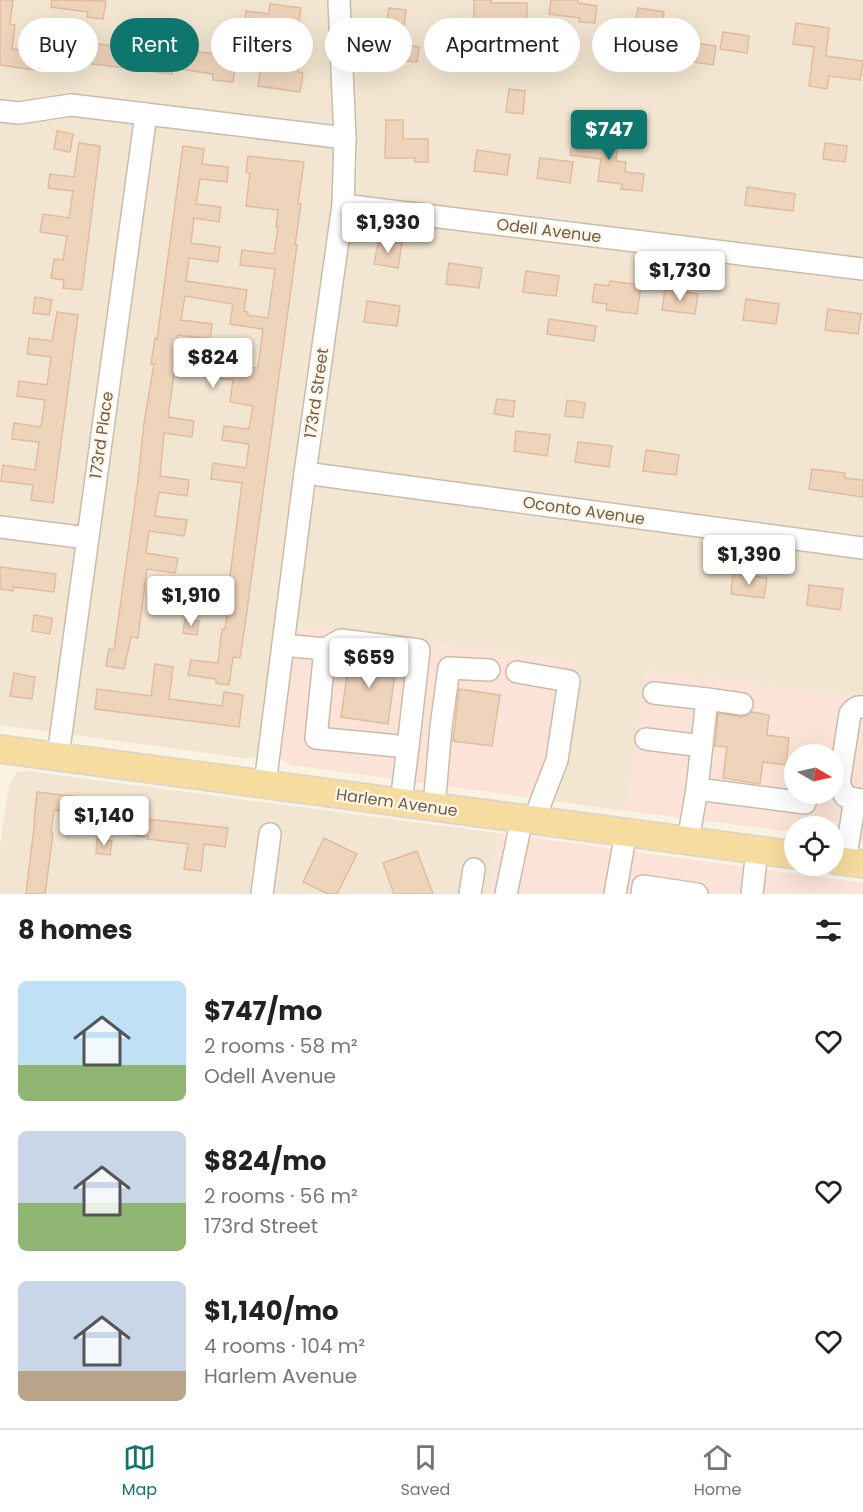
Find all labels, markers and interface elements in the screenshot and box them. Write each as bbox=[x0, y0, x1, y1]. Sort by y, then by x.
chip: Buy bbox=[18, 18, 98, 72]
chip: Rent bbox=[110, 18, 199, 72]
chip: Filters bbox=[211, 18, 313, 72]
chip: New bbox=[325, 18, 412, 72]
chip: Apartment bbox=[424, 18, 580, 72]
chip: House bbox=[592, 18, 700, 72]
pin: $747 bbox=[573, 110, 645, 161]
text: $747 bbox=[585, 115, 633, 143]
pin: $1,930 bbox=[339, 203, 437, 254]
text: $1,930 bbox=[356, 208, 420, 236]
street label: Odell Avenue bbox=[495, 213, 603, 248]
pin: $1,730 bbox=[631, 251, 729, 302]
text: $1,730 bbox=[649, 256, 711, 284]
pin: $824 bbox=[177, 338, 249, 389]
text: $824 bbox=[187, 343, 239, 371]
street label: 173rd Street bbox=[299, 346, 334, 440]
street label: 173rd Place bbox=[84, 390, 119, 480]
street label: Oconto Avenue bbox=[521, 491, 647, 530]
pin: $1,390 bbox=[700, 535, 798, 586]
text: $1,390 bbox=[717, 540, 781, 568]
pin: $1,910 bbox=[142, 576, 240, 627]
text: $1,910 bbox=[161, 581, 221, 609]
pin: $659 bbox=[333, 638, 405, 689]
text: $659 bbox=[343, 643, 395, 671]
north arrow bbox=[784, 744, 844, 804]
map controls bbox=[784, 744, 844, 876]
street label: Harlem Avenue bbox=[335, 783, 459, 822]
pin: $1,140 bbox=[55, 796, 153, 847]
text: $1,140 bbox=[74, 801, 134, 829]
button: locate bbox=[784, 816, 844, 876]
text: 8 homes bbox=[18, 912, 133, 948]
icon: filters bbox=[812, 914, 845, 947]
text: $747/mo bbox=[204, 993, 322, 1029]
icon: home bbox=[66, 1005, 138, 1077]
icon: heart bbox=[812, 1025, 845, 1058]
text: 2 rooms · 58 m² bbox=[204, 1032, 358, 1060]
text: Odell Avenue bbox=[204, 1062, 336, 1090]
text: $824/mo bbox=[204, 1143, 326, 1179]
icon: home bbox=[66, 1155, 138, 1227]
icon: heart bbox=[812, 1175, 845, 1208]
text: 2 rooms · 56 m² bbox=[204, 1182, 358, 1210]
text: 173rd Street bbox=[204, 1212, 318, 1240]
text: $1,140/mo bbox=[204, 1293, 339, 1329]
icon: home bbox=[66, 1305, 138, 1377]
icon: heart bbox=[812, 1325, 845, 1358]
text: 4 rooms · 104 m² bbox=[204, 1332, 365, 1360]
text: Harlem Avenue bbox=[204, 1362, 357, 1390]
tab: Map bbox=[122, 1441, 157, 1502]
tab: Saved bbox=[400, 1441, 450, 1502]
tab: Home bbox=[694, 1441, 741, 1502]

